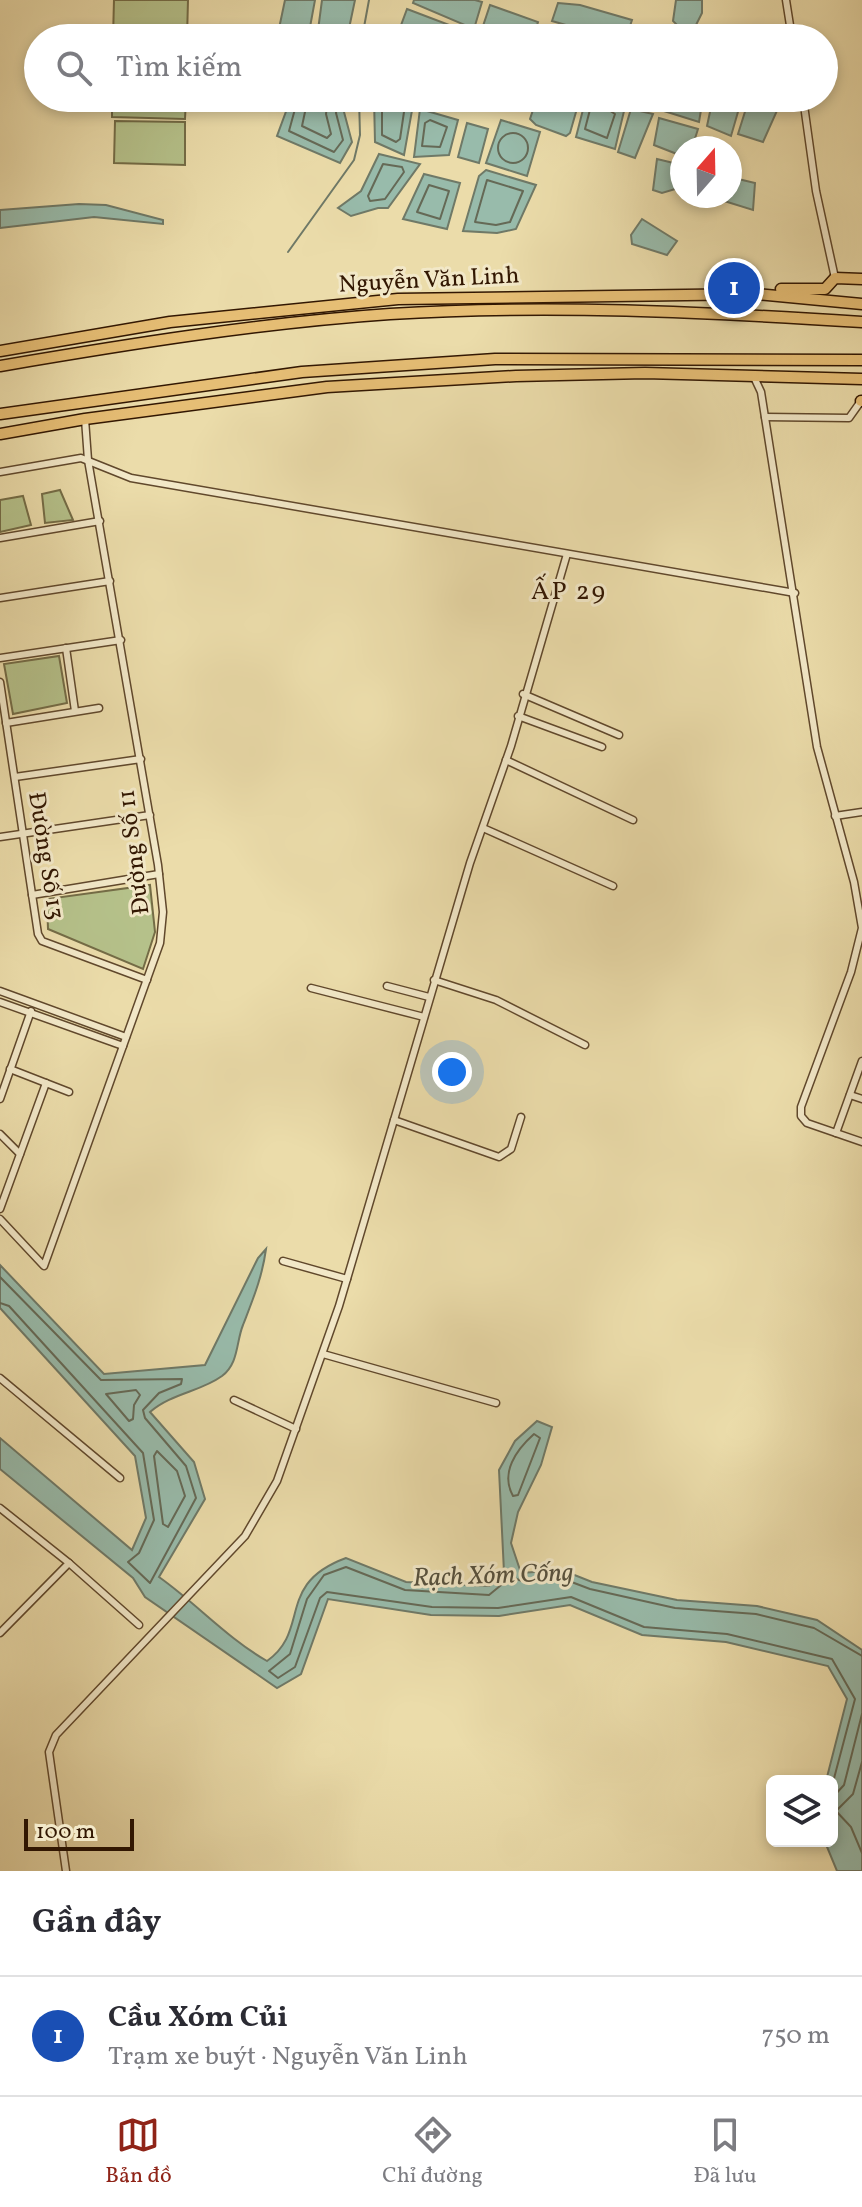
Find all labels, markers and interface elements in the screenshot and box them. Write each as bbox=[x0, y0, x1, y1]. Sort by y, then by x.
search box bbox=[24, 24, 838, 112]
icon: search bbox=[52, 46, 96, 90]
text: Tìm kiếm bbox=[116, 47, 242, 89]
north arrow bbox=[670, 136, 742, 208]
pin: 1 bbox=[708, 258, 760, 318]
street label: Nguyễn Văn Linh bbox=[338, 259, 520, 303]
district label: ẤP 29 bbox=[531, 573, 607, 610]
street label: Đường Số 11 bbox=[110, 787, 160, 917]
street label: Đường Số 13 bbox=[18, 790, 72, 922]
your location bbox=[432, 1052, 472, 1092]
water label: Rạch Xóm Cống bbox=[412, 1555, 574, 1597]
map controls bbox=[766, 1775, 838, 1847]
button: layers bbox=[766, 1775, 838, 1847]
scale bar bbox=[24, 1815, 134, 1851]
text: 100 m bbox=[36, 1817, 95, 1848]
text: Gần đây bbox=[32, 1900, 161, 1947]
text: Cầu Xóm Củi bbox=[108, 1997, 288, 2039]
text: 1 bbox=[53, 2018, 63, 2054]
text: 750 m bbox=[762, 2018, 830, 2054]
text: Trạm xe buýt · Nguyễn Văn Linh bbox=[108, 2039, 468, 2075]
tab: Bản đồ bbox=[105, 2113, 172, 2192]
tab: Chỉ đường bbox=[382, 2113, 483, 2192]
tab: Đã lưu bbox=[693, 2113, 757, 2192]

